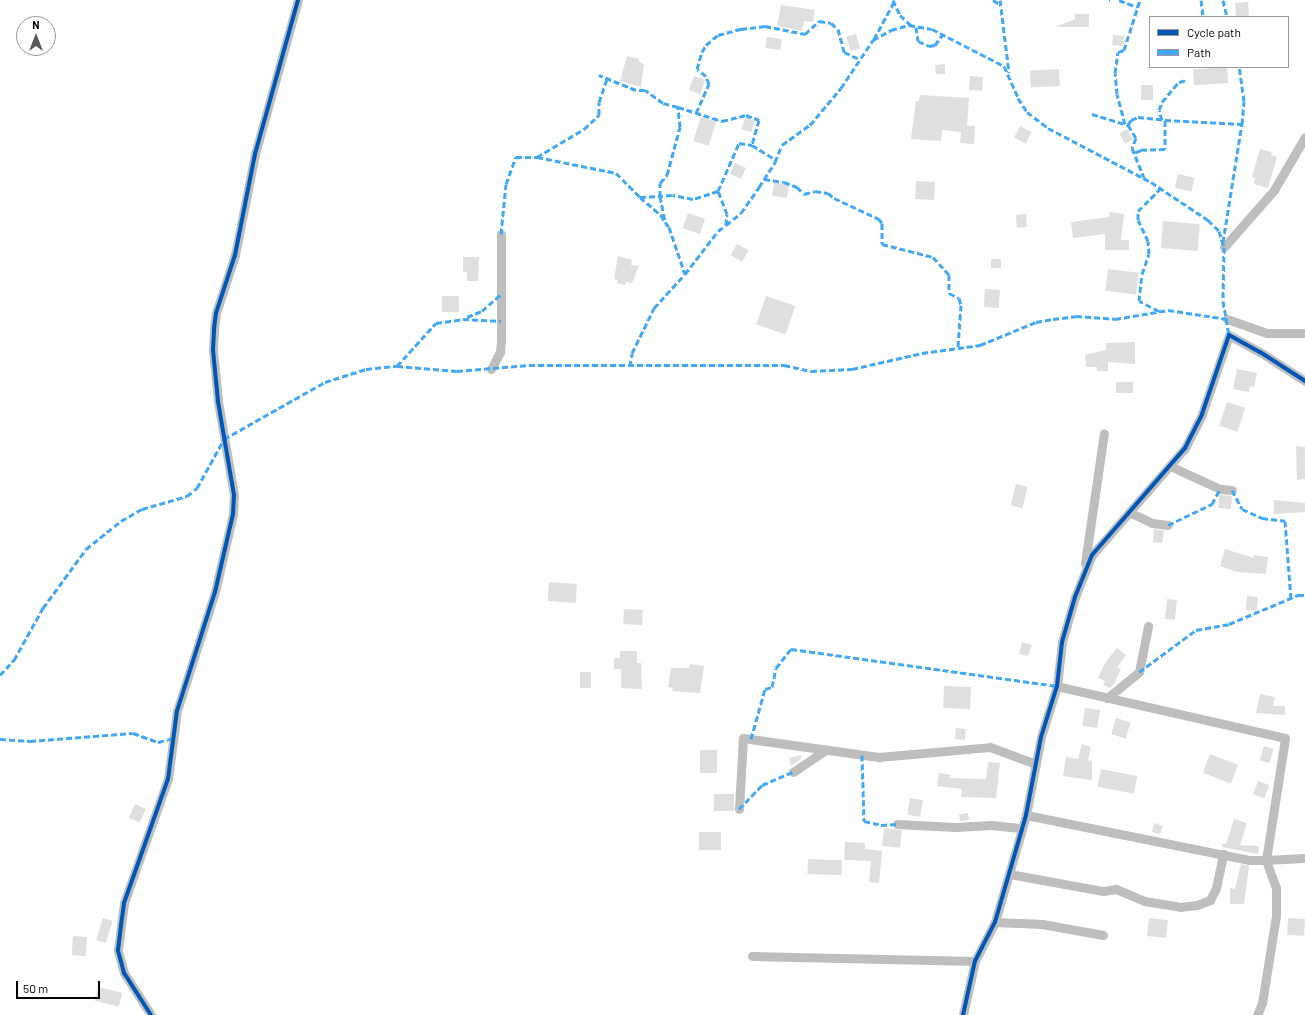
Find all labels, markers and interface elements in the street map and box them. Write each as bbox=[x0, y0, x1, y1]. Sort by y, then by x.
north arrow bbox=[16, 16, 56, 56]
legend bbox=[1149, 16, 1289, 68]
text: N bbox=[32, 18, 40, 31]
text: Cycle path bbox=[1187, 25, 1241, 39]
text: Path bbox=[1187, 45, 1211, 59]
scale bar bbox=[18, 973, 102, 999]
text: 50 m bbox=[23, 981, 48, 995]

